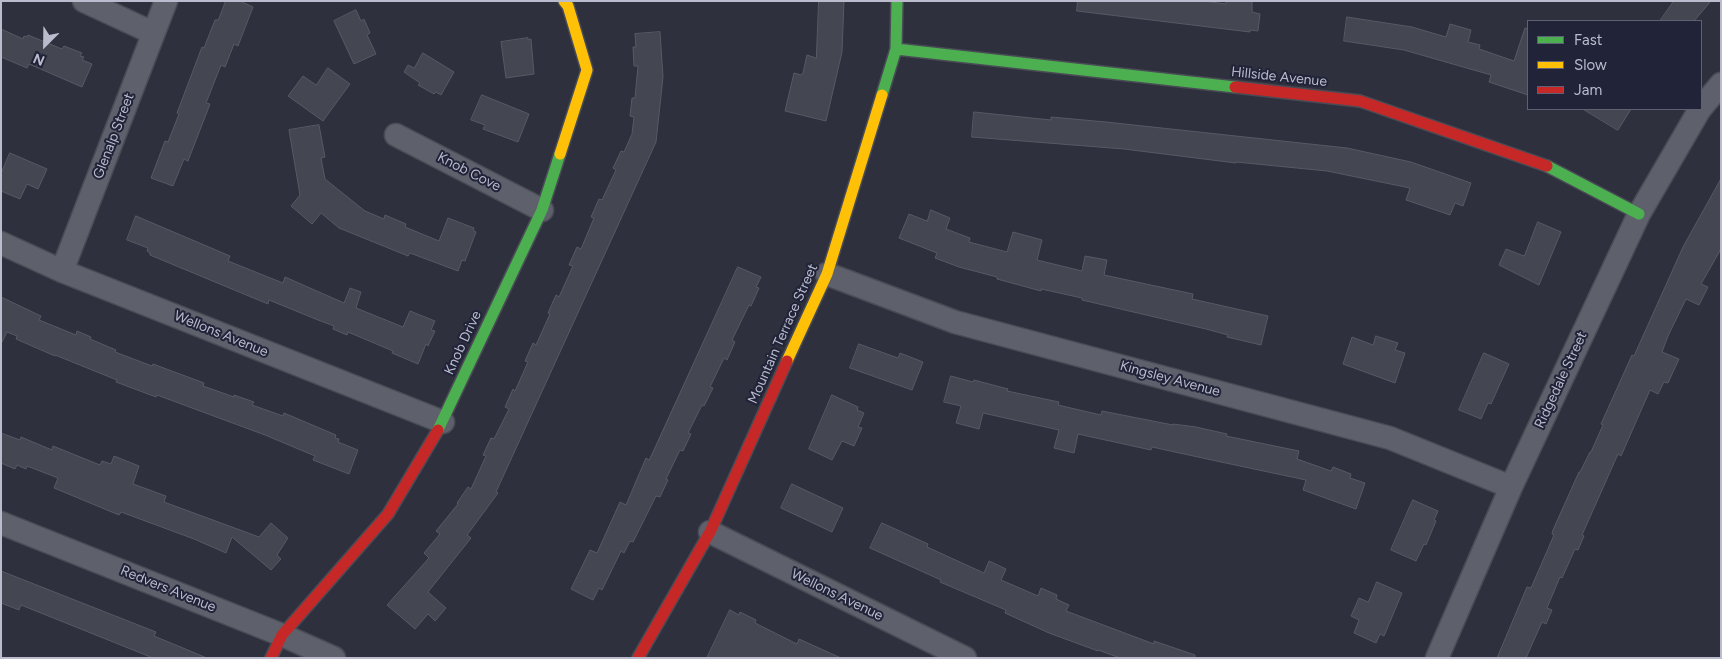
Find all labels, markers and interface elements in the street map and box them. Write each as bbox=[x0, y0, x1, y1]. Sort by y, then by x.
north arrow bbox=[20, 20, 70, 70]
legend bbox=[1527, 20, 1702, 110]
text: Fast bbox=[1574, 31, 1602, 49]
text: N bbox=[31, 49, 47, 69]
text: Slow bbox=[1574, 56, 1607, 74]
street label: Hillside Avenue bbox=[1230, 64, 1328, 90]
text: Jam bbox=[1574, 81, 1602, 99]
street label: Glenalp Street bbox=[90, 91, 138, 181]
street label: Knob Cove bbox=[434, 149, 504, 195]
street label: Mountain Terrace Street bbox=[745, 261, 821, 407]
street label: Wellons Avenue bbox=[172, 307, 270, 361]
street label: Knob Drive bbox=[441, 308, 485, 378]
street label: Ridgedale Street bbox=[1531, 329, 1591, 431]
street label: Kingsley Avenue bbox=[1118, 358, 1222, 400]
street label: Redvers Avenue bbox=[118, 562, 218, 616]
street label: Wellons Avenue bbox=[788, 566, 886, 624]

